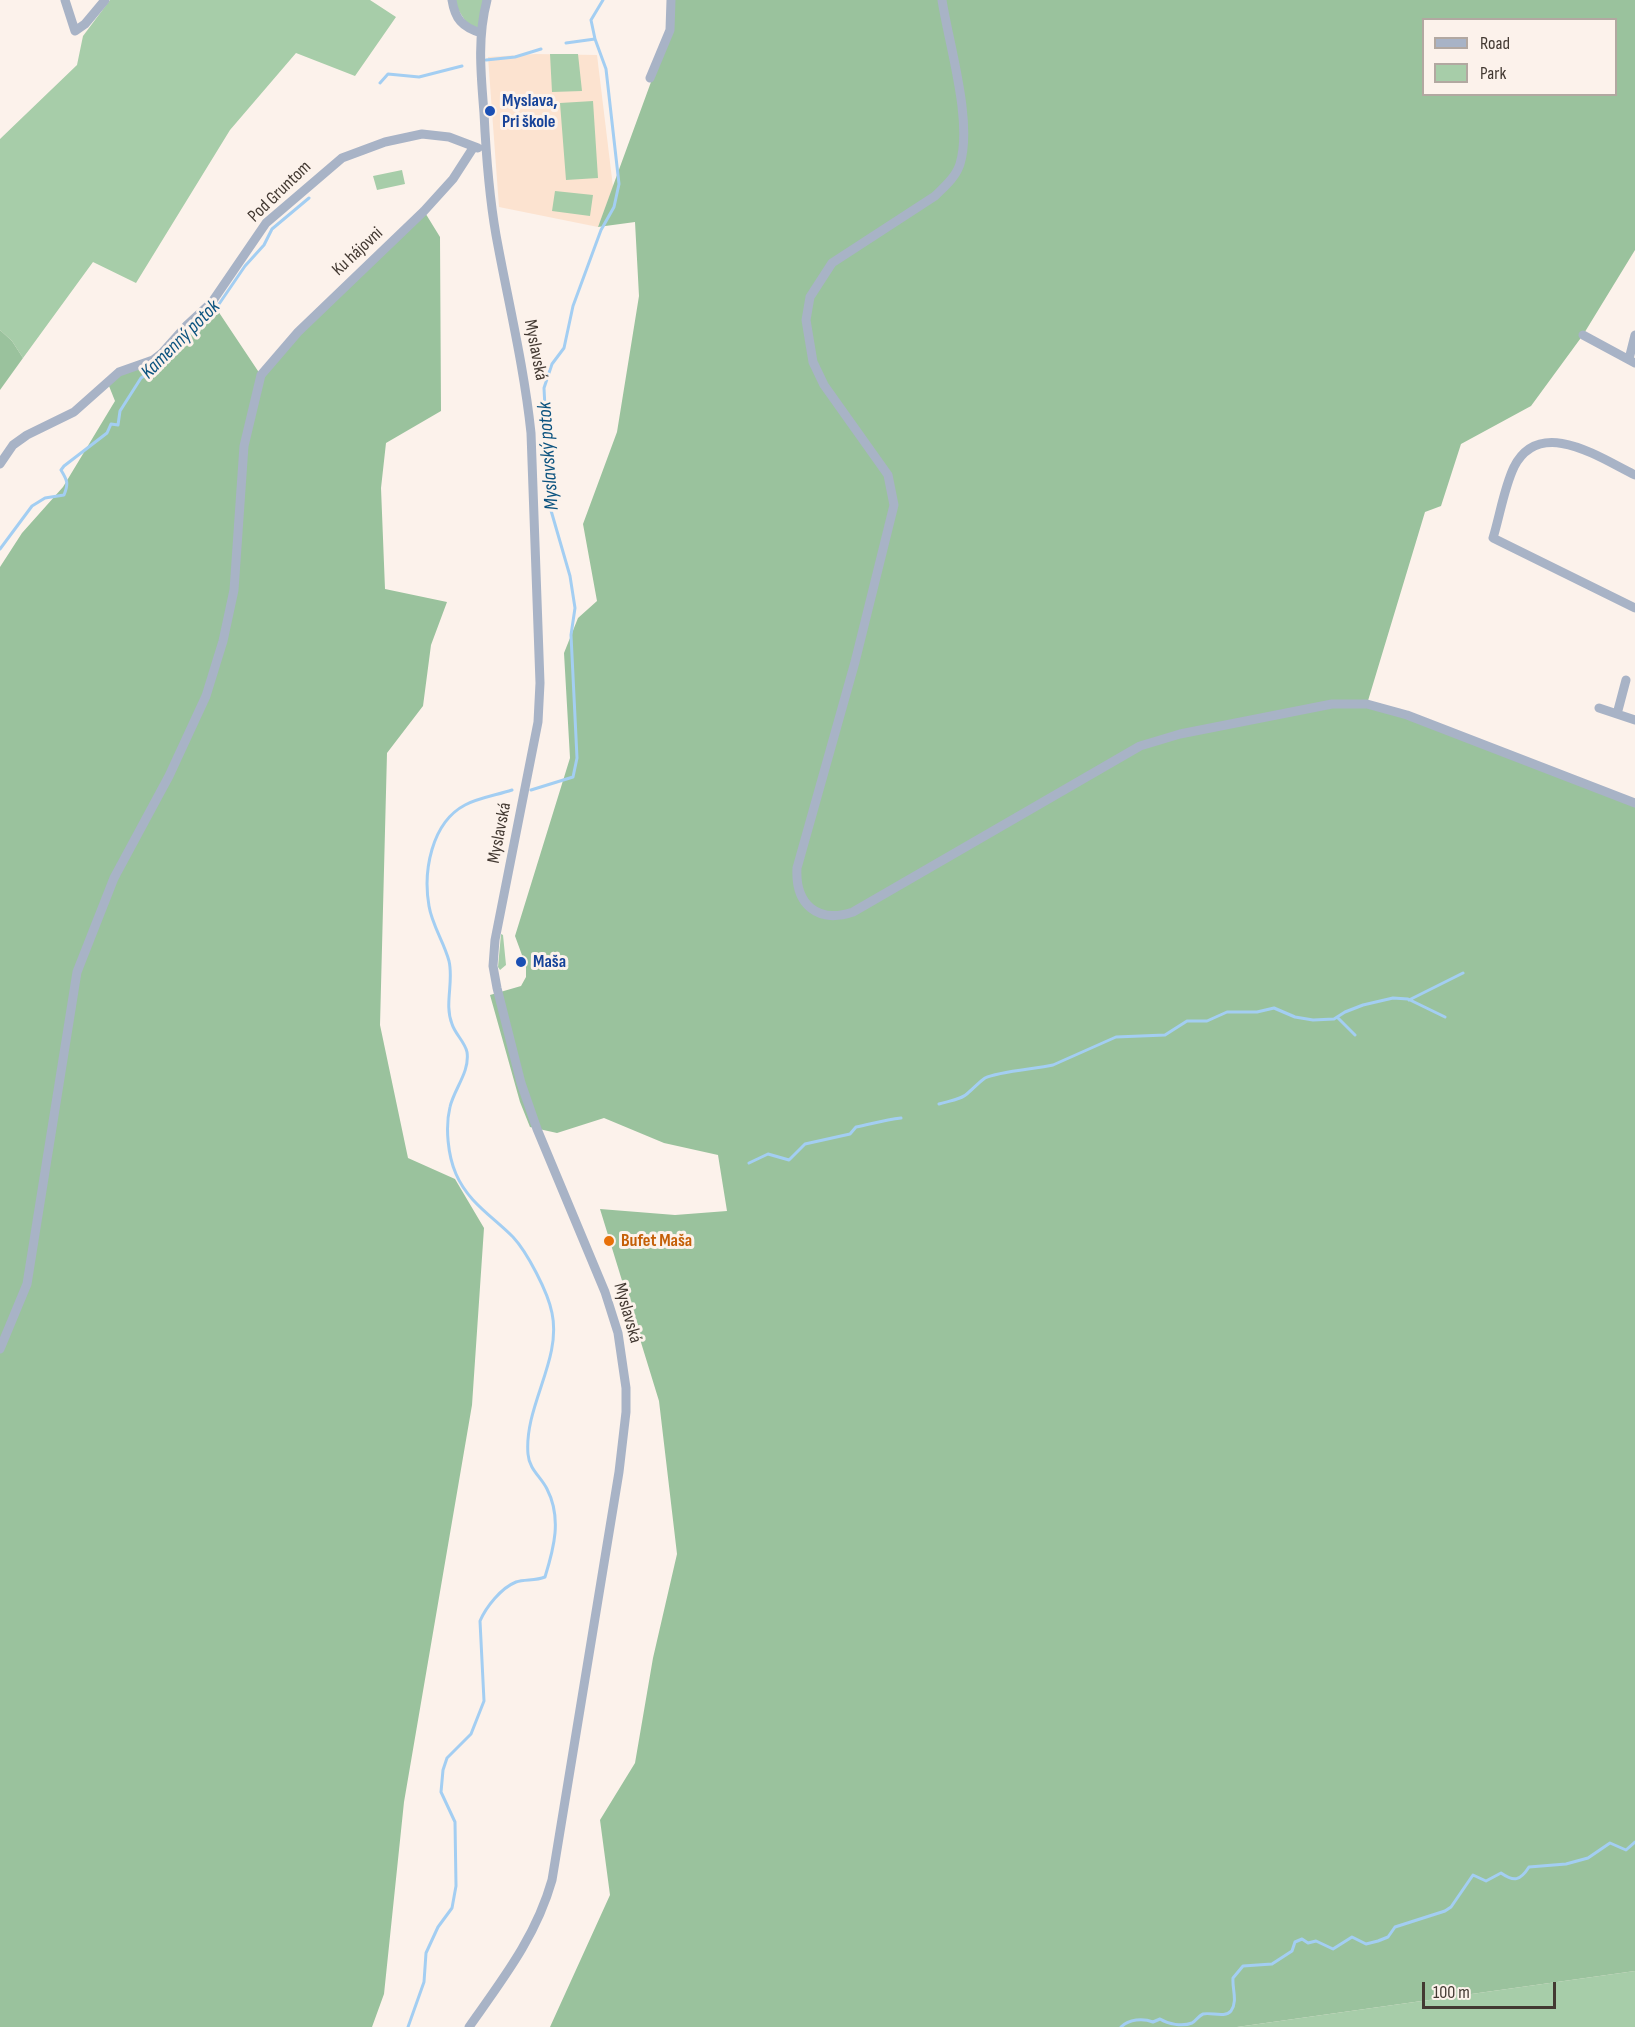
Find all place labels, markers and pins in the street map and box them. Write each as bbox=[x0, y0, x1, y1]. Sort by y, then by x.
place label: Myslava, Pri škole bbox=[502, 90, 558, 132]
marker: Myslava, Pri škole bbox=[483, 104, 497, 118]
place label: Maša bbox=[533, 951, 566, 973]
marker: Maša bbox=[514, 955, 528, 969]
place label: Bufet Maša bbox=[621, 1230, 692, 1252]
marker: Bufet Maša bbox=[602, 1234, 616, 1248]

